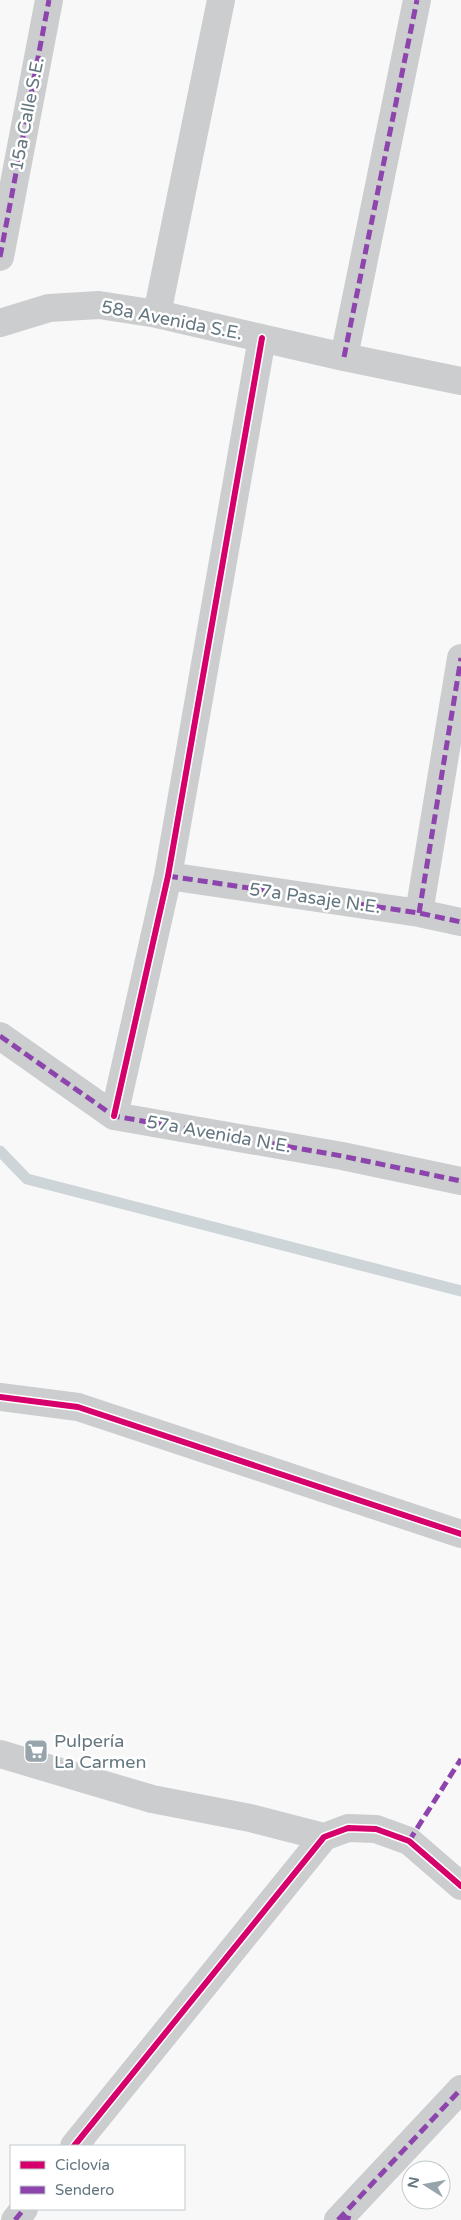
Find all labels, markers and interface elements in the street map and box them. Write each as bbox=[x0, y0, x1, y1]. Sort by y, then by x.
street label: 15a Calle S.E. bbox=[5, 55, 49, 173]
street label: 58a Avenida S.E. bbox=[100, 296, 244, 344]
street label: 57a Pasaje N.E. bbox=[248, 878, 382, 918]
street label: 57a Avenida N.E. bbox=[145, 1110, 293, 1158]
place label: Pulpería La Carmen bbox=[54, 1730, 146, 1773]
supermarket icon: Pulpería La Carmen bbox=[23, 1738, 49, 1764]
legend bbox=[10, 2145, 185, 2210]
text: Ciclovía bbox=[55, 2156, 110, 2174]
north arrow bbox=[401, 2160, 451, 2210]
text: N bbox=[404, 2175, 423, 2190]
text: Sendero bbox=[55, 2181, 114, 2199]

